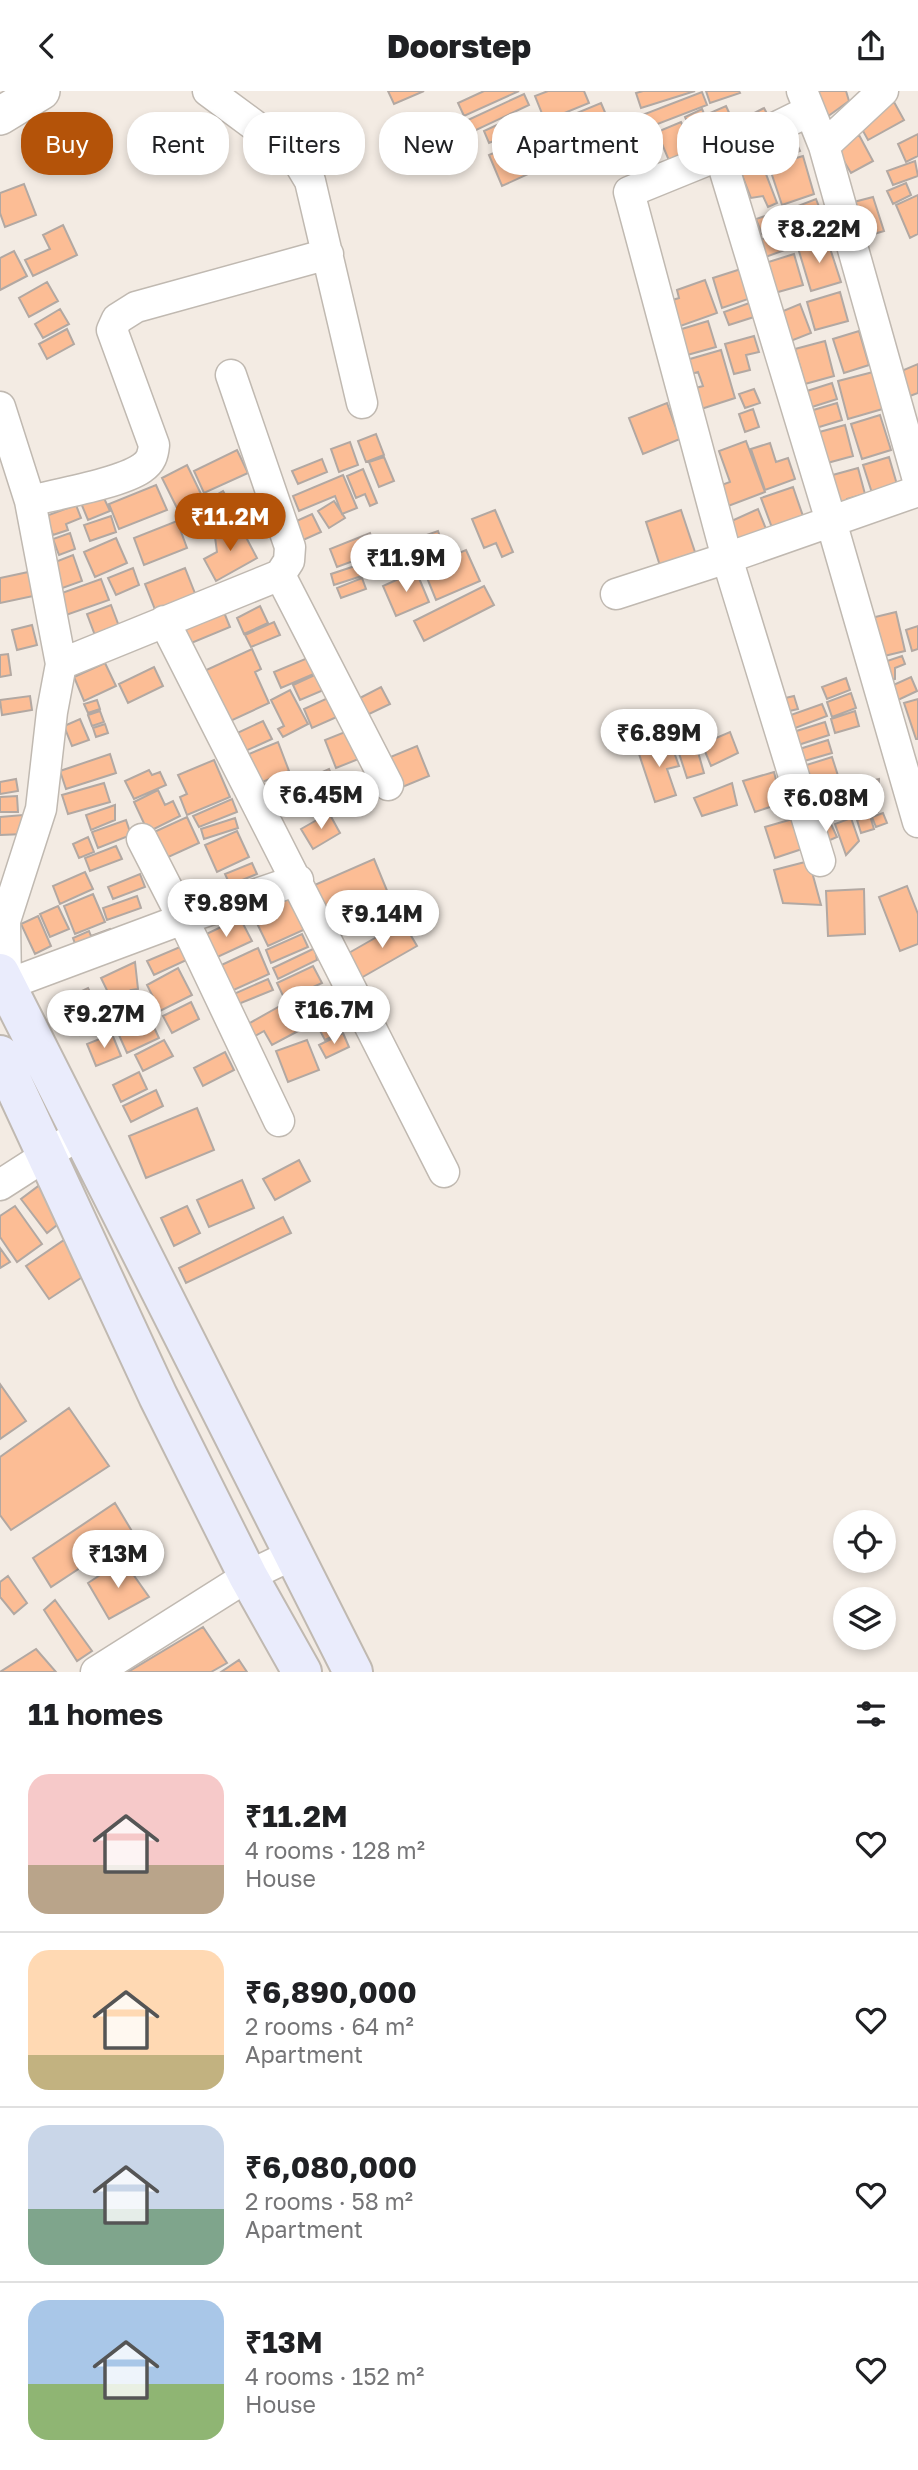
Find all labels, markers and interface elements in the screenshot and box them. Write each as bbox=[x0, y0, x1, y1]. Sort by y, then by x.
icon: back bbox=[28, 27, 66, 65]
text: Doorstep bbox=[387, 27, 531, 65]
icon: share bbox=[852, 27, 890, 65]
chip: Buy bbox=[21, 112, 113, 175]
chip: Rent bbox=[127, 112, 229, 175]
chip: Filters bbox=[243, 112, 365, 175]
chip: New bbox=[379, 112, 478, 175]
chip: Apartment bbox=[492, 112, 663, 175]
chip: House bbox=[677, 112, 799, 175]
pin: ₹8.22M bbox=[762, 205, 876, 265]
text: ₹8.22M bbox=[777, 214, 861, 242]
pin: ₹11.2M bbox=[173, 493, 287, 553]
text: ₹11.2M bbox=[191, 502, 269, 530]
pin: ₹11.9M bbox=[349, 535, 463, 594]
text: ₹11.9M bbox=[366, 543, 446, 571]
pin: ₹6.89M bbox=[602, 709, 716, 769]
text: ₹6.89M bbox=[617, 718, 701, 746]
pin: ₹6.45M bbox=[264, 771, 378, 831]
pin: ₹6.08M bbox=[769, 775, 883, 834]
text: ₹6.45M bbox=[279, 780, 363, 808]
text: ₹6.08M bbox=[783, 783, 869, 811]
pin: ₹9.89M bbox=[169, 879, 283, 939]
text: ₹9.89M bbox=[184, 888, 268, 916]
pin: ₹9.14M bbox=[325, 891, 439, 950]
text: ₹9.14M bbox=[341, 899, 423, 927]
pin: ₹16.7M bbox=[277, 986, 391, 1046]
pin: ₹9.27M bbox=[47, 991, 161, 1050]
text: ₹16.7M bbox=[294, 995, 374, 1023]
text: ₹9.27M bbox=[63, 999, 145, 1027]
map controls bbox=[833, 1510, 896, 1650]
button: locate bbox=[833, 1510, 896, 1573]
pin: ₹13M bbox=[77, 1531, 159, 1590]
text: ₹13M bbox=[88, 1539, 148, 1567]
button: layers bbox=[833, 1587, 896, 1650]
icon: filters bbox=[852, 1695, 890, 1733]
text: 11 homes bbox=[28, 1696, 163, 1732]
text: ₹11.2M bbox=[245, 1798, 348, 1834]
icon: home bbox=[84, 1802, 168, 1886]
icon: heart bbox=[852, 1825, 890, 1863]
text: 4 rooms · 128 m² bbox=[245, 1836, 425, 1864]
text: House bbox=[245, 1864, 316, 1892]
text: ₹6,890,000 bbox=[245, 1974, 417, 2010]
icon: home bbox=[84, 1978, 168, 2062]
icon: heart bbox=[852, 2001, 890, 2039]
text: 2 rooms · 64 m² bbox=[245, 2012, 414, 2040]
text: Apartment bbox=[245, 2040, 363, 2068]
text: ₹6,080,000 bbox=[245, 2149, 417, 2185]
icon: home bbox=[84, 2153, 168, 2237]
icon: heart bbox=[852, 2176, 890, 2214]
text: 2 rooms · 58 m² bbox=[245, 2187, 413, 2215]
text: Apartment bbox=[245, 2215, 363, 2243]
text: ₹13M bbox=[245, 2324, 323, 2360]
icon: home bbox=[84, 2328, 168, 2412]
icon: heart bbox=[852, 2351, 890, 2389]
text: 4 rooms · 152 m² bbox=[245, 2362, 424, 2390]
text: House bbox=[245, 2390, 316, 2418]

